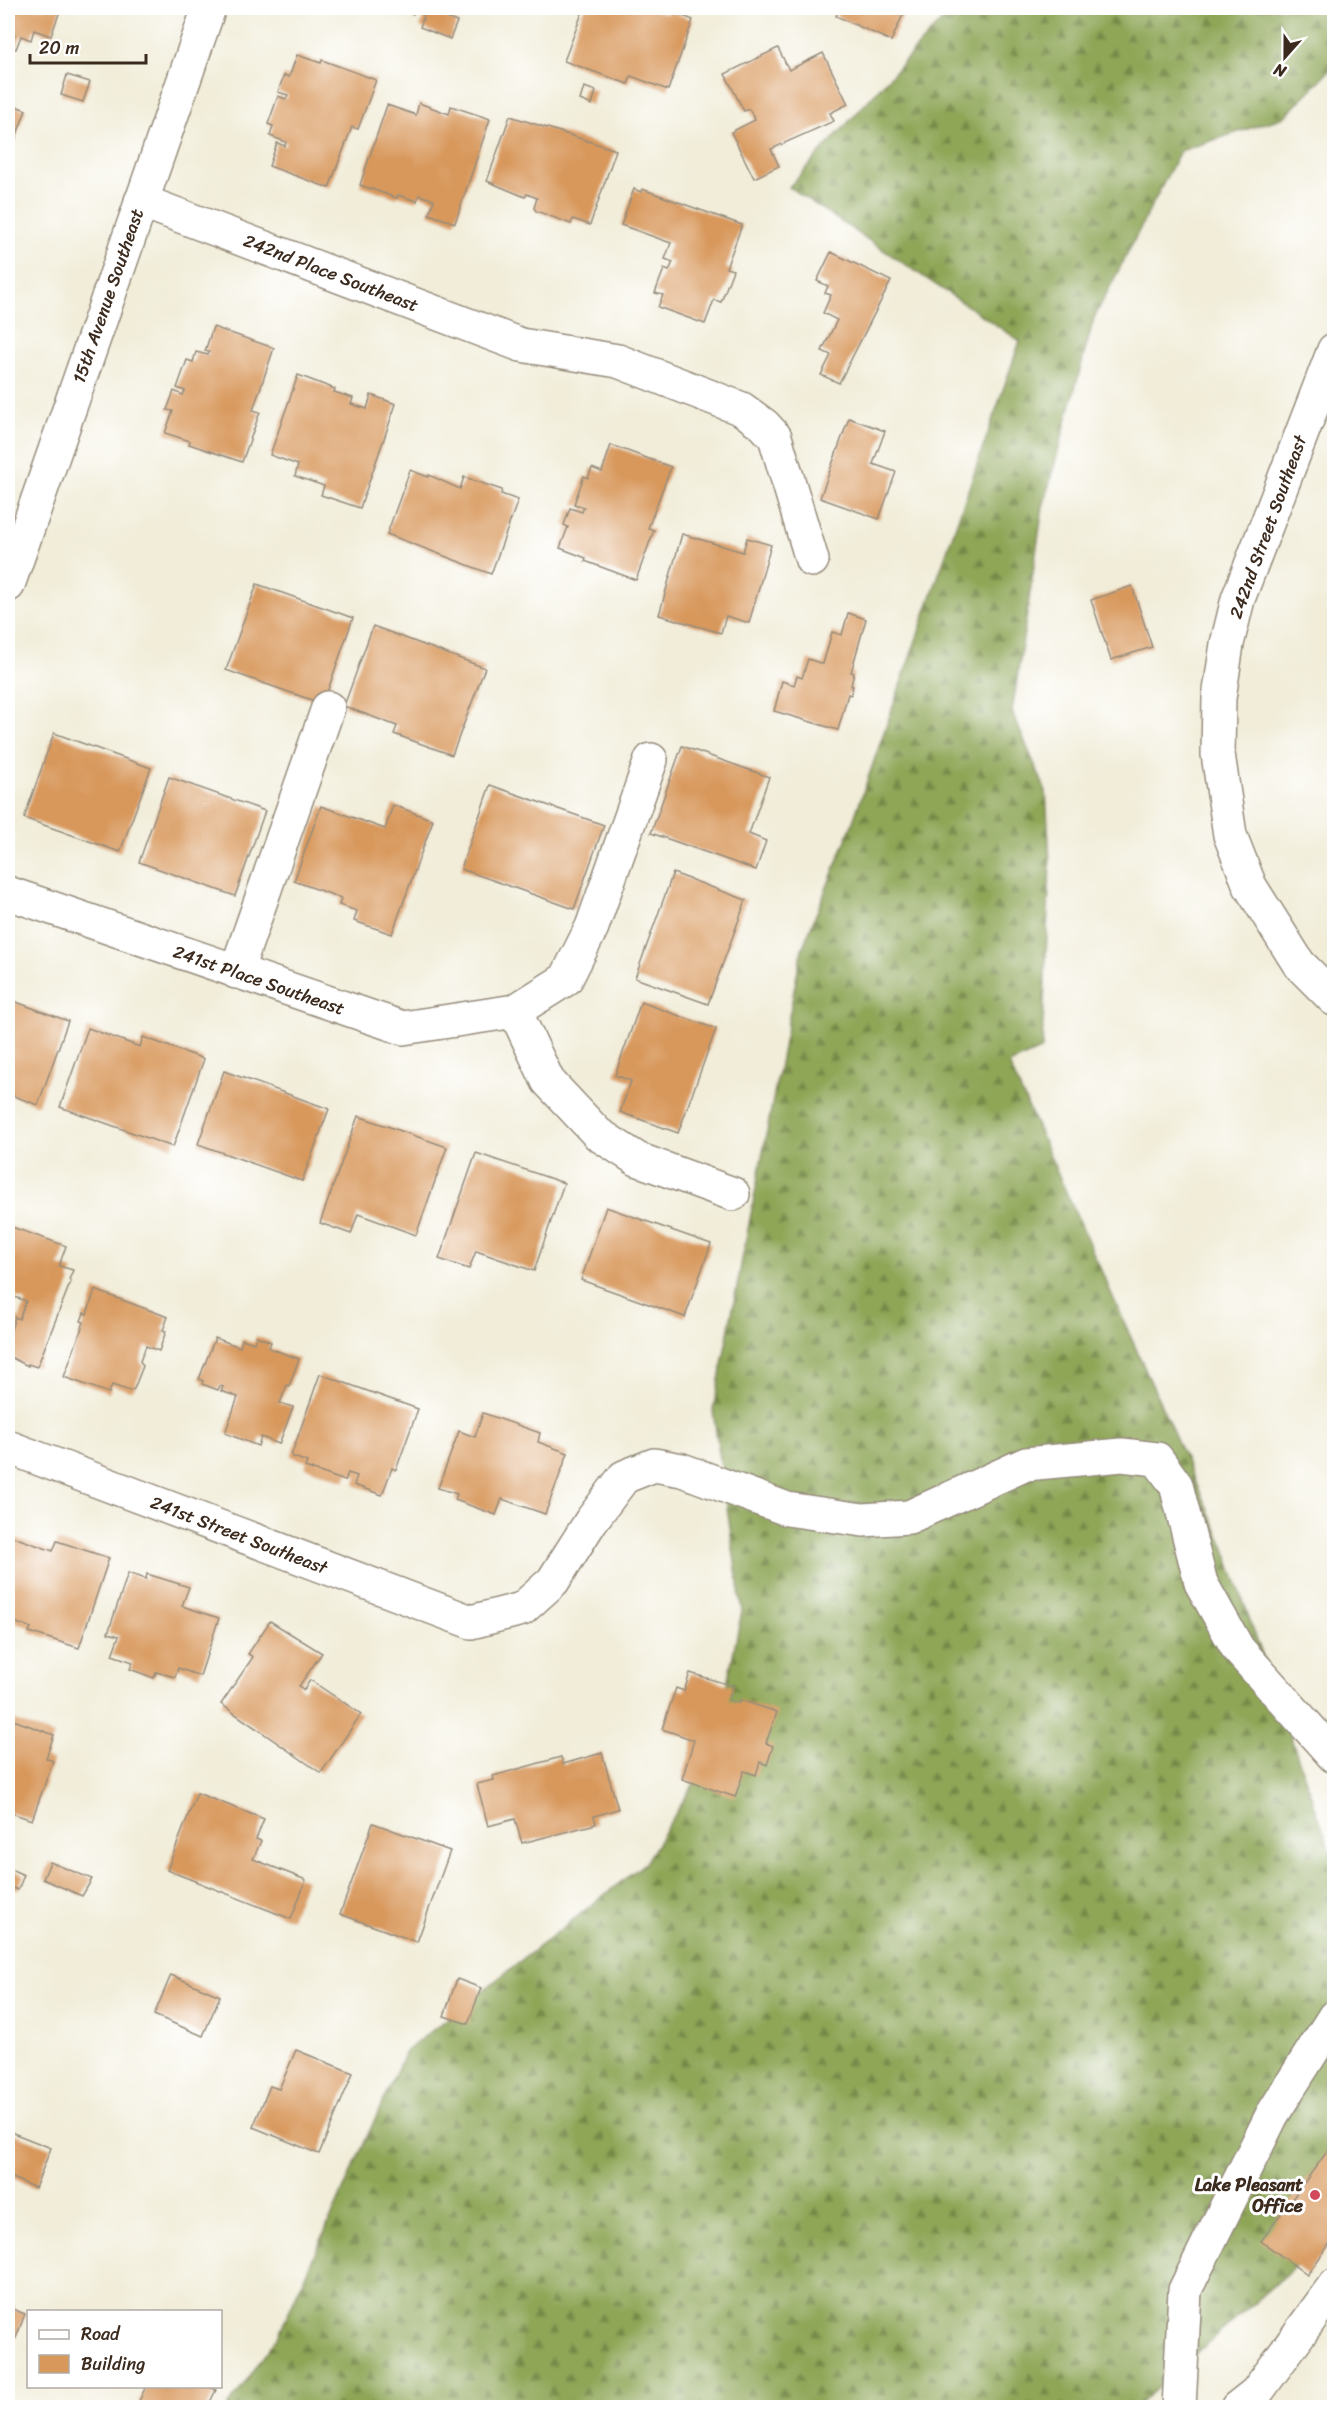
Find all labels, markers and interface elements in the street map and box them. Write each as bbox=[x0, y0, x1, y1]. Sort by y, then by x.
scale bar bbox=[30, 27, 146, 65]
north arrow bbox=[1255, 27, 1315, 87]
text: 20 m bbox=[39, 32, 79, 64]
text: N bbox=[1269, 55, 1291, 86]
street label: 15th Avenue Southeast bbox=[63, 204, 153, 388]
street label: 242nd Place Southeast bbox=[239, 225, 423, 321]
street label: 242nd Street Southeast bbox=[1220, 430, 1316, 623]
street label: 241st Place Southeast bbox=[169, 936, 349, 1024]
street label: 241st Street Southeast bbox=[146, 1486, 333, 1584]
place label: Lake Pleasant Office bbox=[1195, 2169, 1304, 2222]
marker: Lake Pleasant Office bbox=[1308, 2188, 1322, 2202]
legend bbox=[27, 2310, 222, 2388]
text: Road bbox=[81, 2318, 121, 2350]
text: Building bbox=[81, 2348, 145, 2380]

